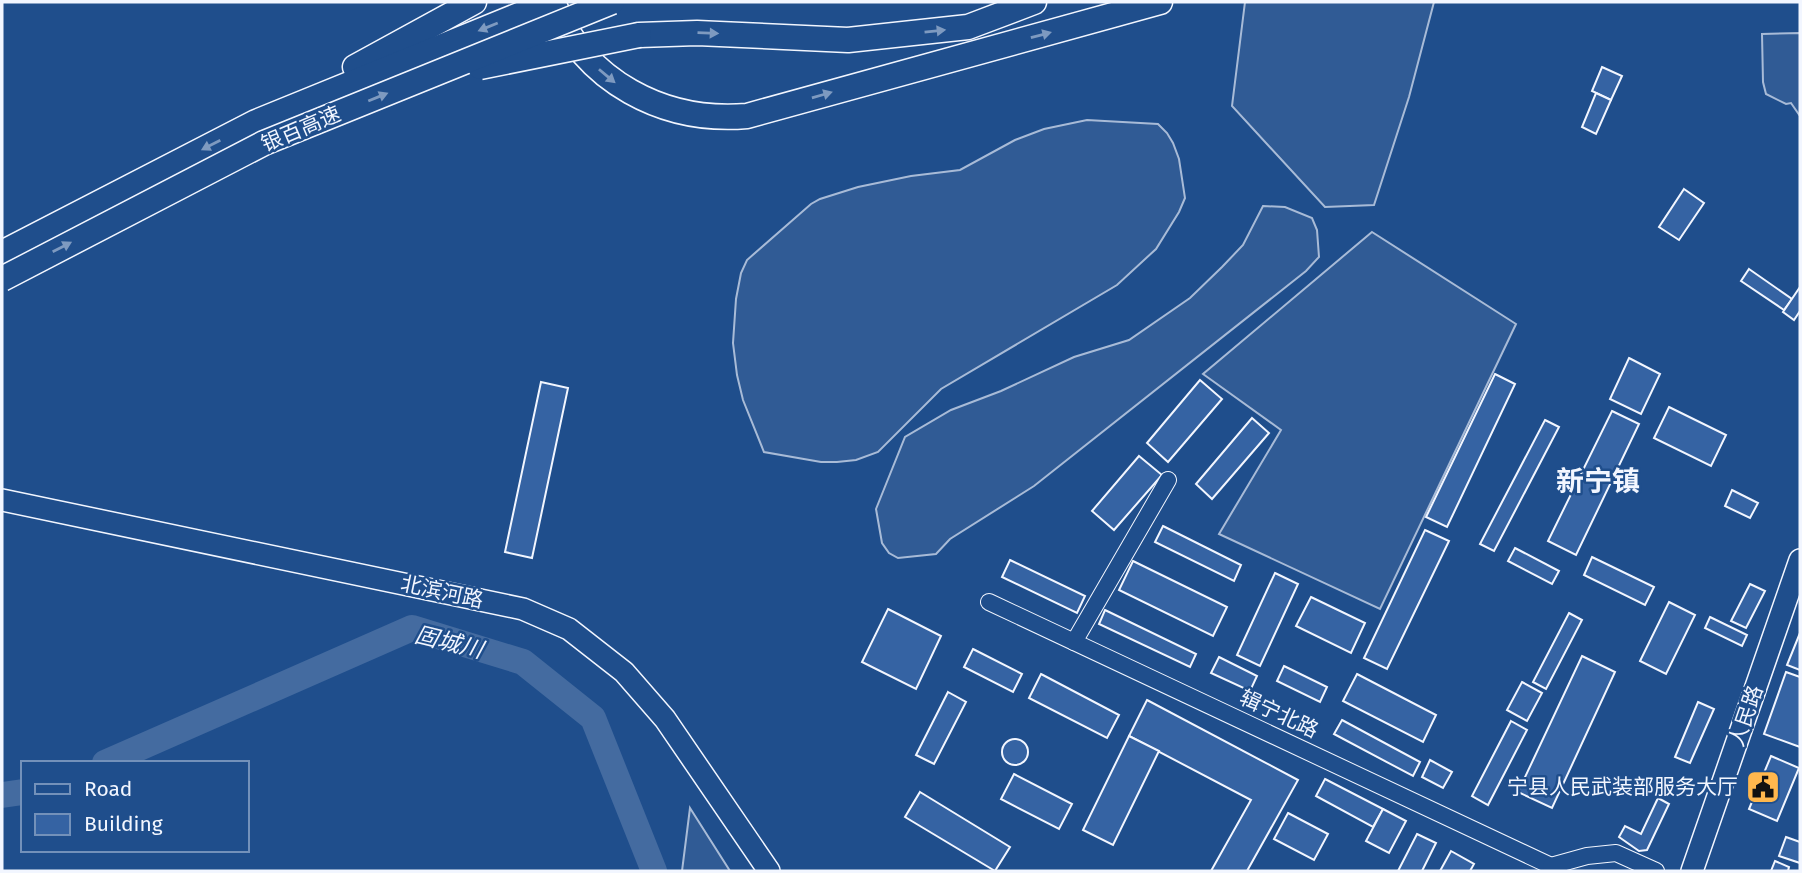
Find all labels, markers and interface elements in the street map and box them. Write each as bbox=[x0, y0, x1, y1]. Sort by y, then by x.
one-way arrow bbox=[477, 22, 498, 33]
one-way arrow bbox=[924, 25, 946, 36]
one-way arrow bbox=[697, 28, 719, 39]
one-way arrow bbox=[1031, 29, 1052, 39]
one-way arrow bbox=[599, 68, 616, 83]
one-way arrow bbox=[811, 89, 833, 100]
one-way arrow bbox=[368, 91, 388, 103]
street label: 银百高速 bbox=[257, 101, 345, 157]
one-way arrow bbox=[201, 139, 221, 151]
one-way arrow bbox=[53, 242, 73, 254]
district label: 新宁镇 bbox=[1556, 465, 1640, 498]
street label: 北滨河路 bbox=[398, 571, 486, 613]
water label: 固城川 bbox=[412, 620, 489, 665]
street label: 人民路 bbox=[1723, 682, 1769, 750]
street label: 辑宁北路 bbox=[1235, 684, 1323, 744]
legend bbox=[21, 761, 248, 852]
public building icon: 宁县人民武装部服务大厅 bbox=[1744, 768, 1782, 806]
place label: 宁县人民武装部服务大厅 bbox=[1507, 774, 1738, 800]
text: Road bbox=[84, 776, 132, 802]
text: Building bbox=[84, 811, 163, 837]

